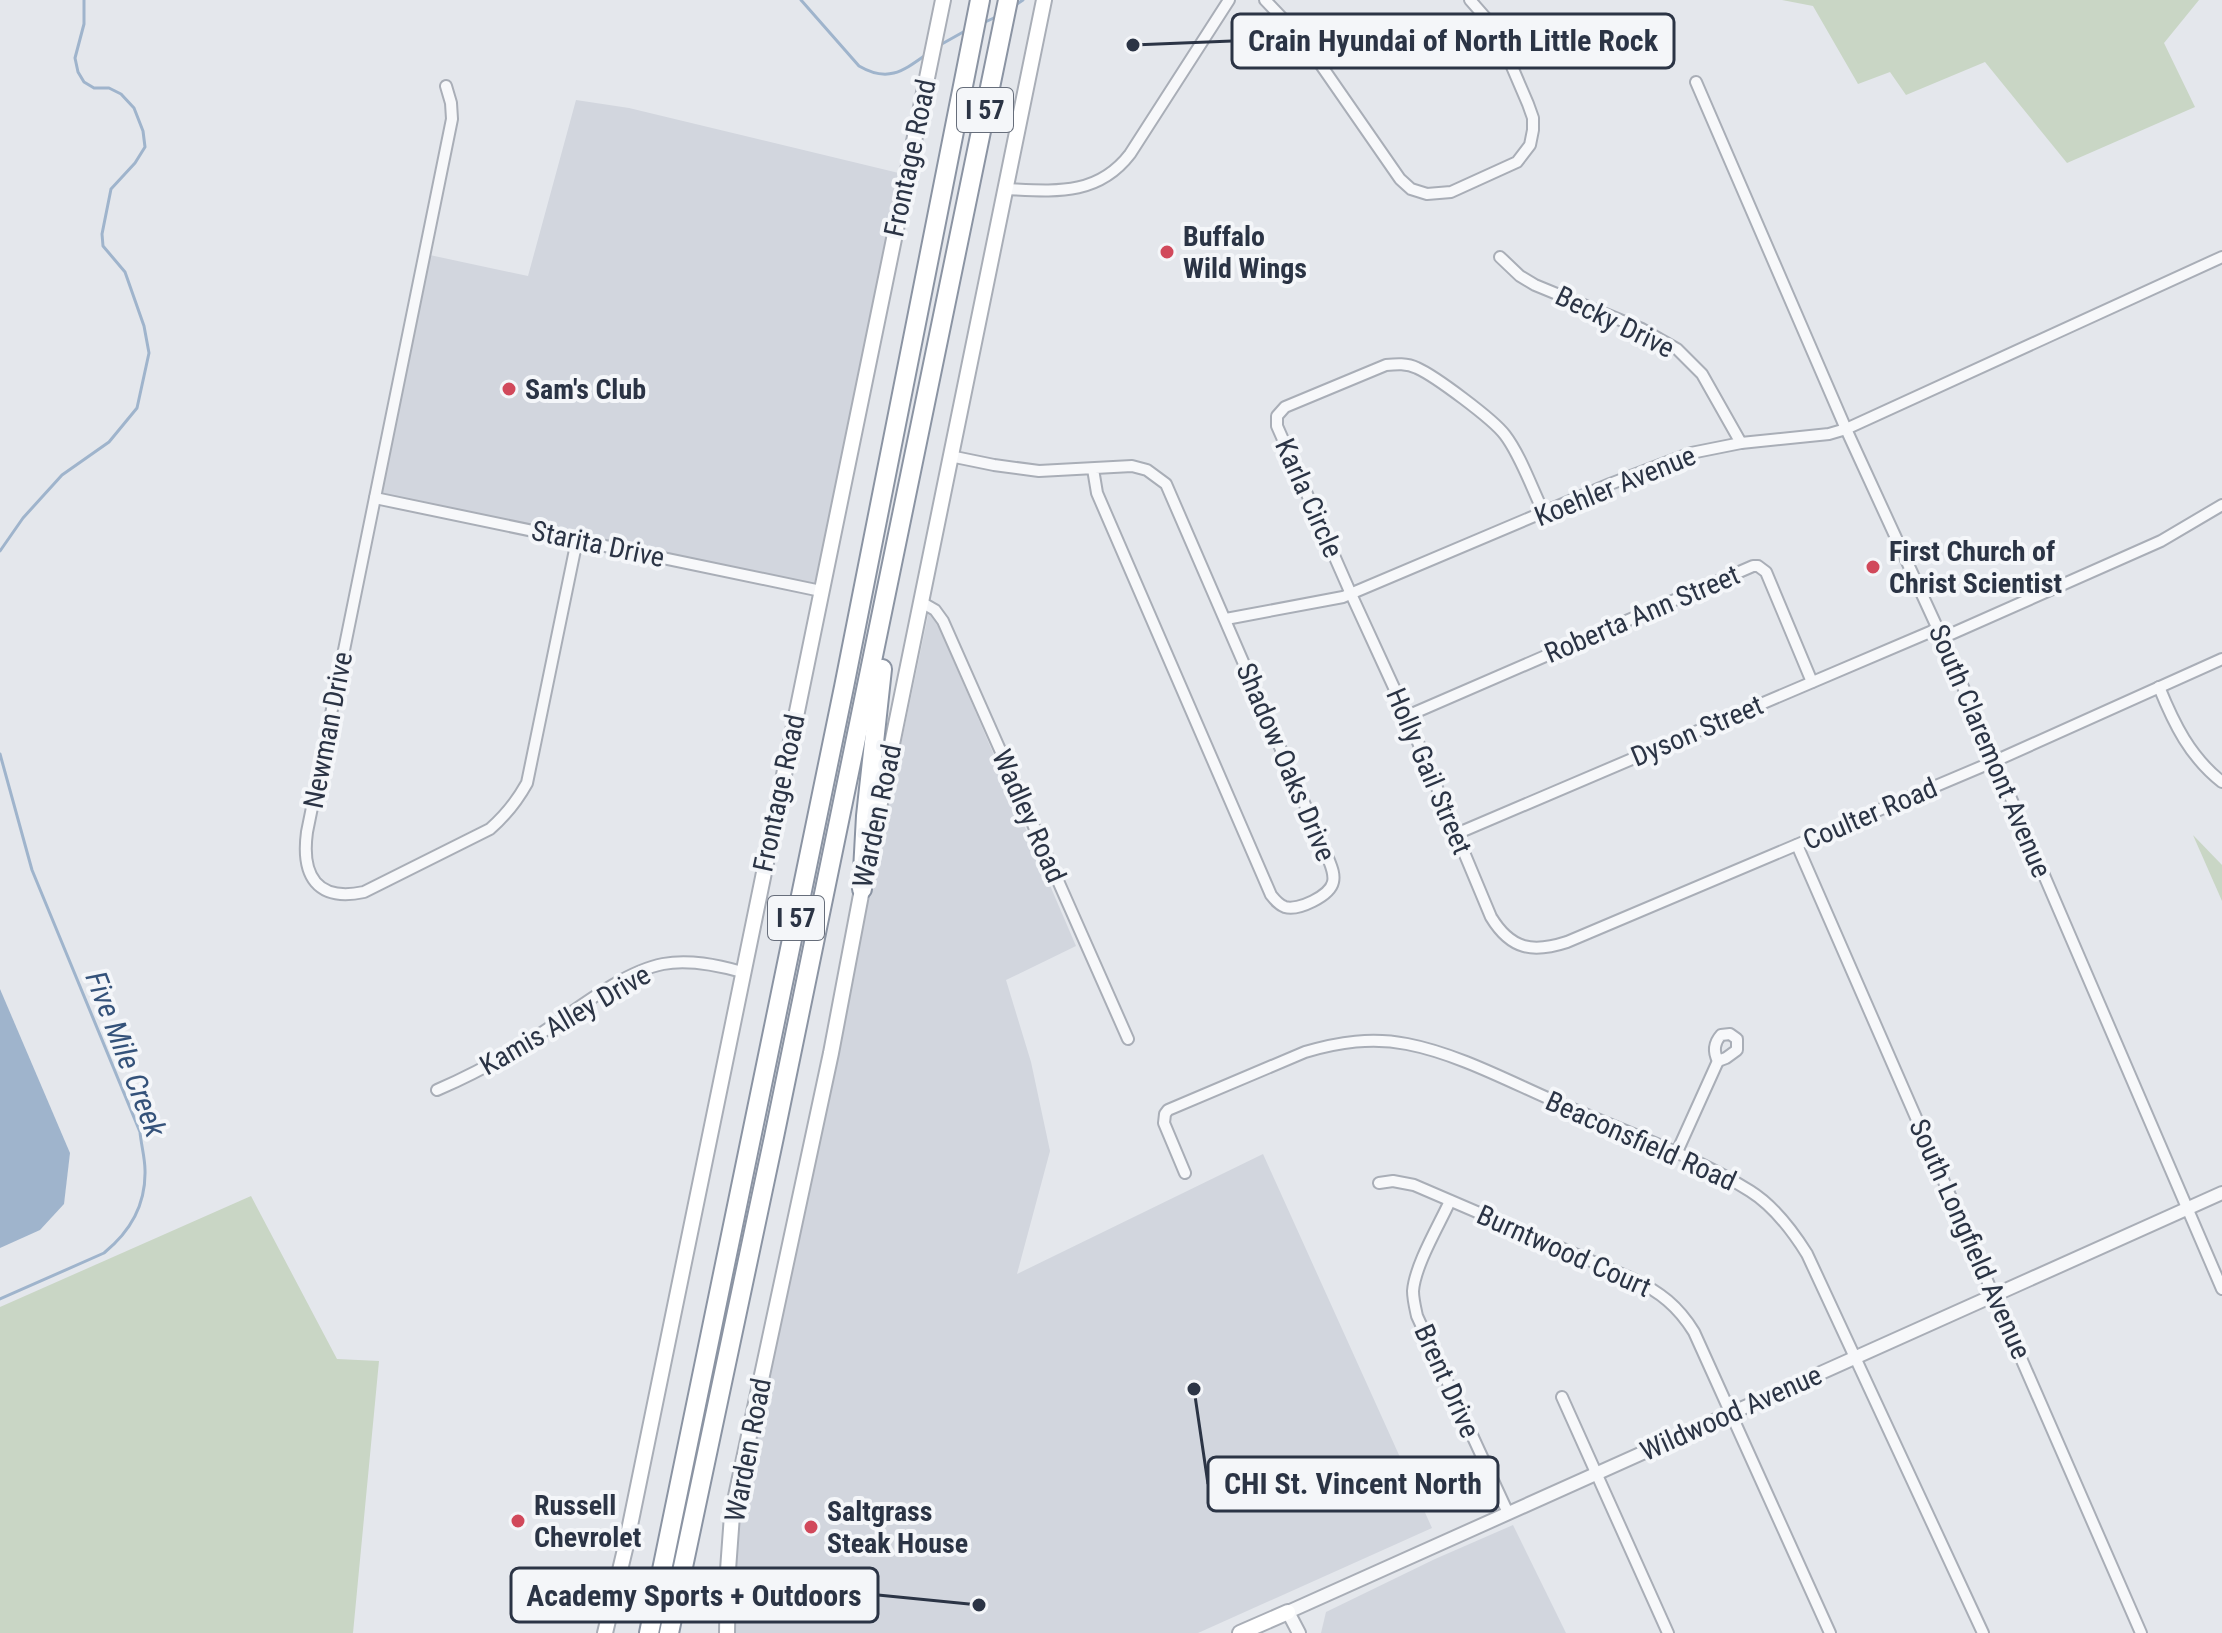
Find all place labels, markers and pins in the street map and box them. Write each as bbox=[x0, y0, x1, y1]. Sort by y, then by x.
callout: Crain Hyundai of North Little Rock bbox=[1232, 14, 1674, 68]
place label: Buffalo Wild Wings bbox=[1183, 220, 1307, 285]
marker: Buffalo Wild Wings bbox=[1158, 243, 1176, 261]
place label: Sam's Club bbox=[525, 373, 646, 406]
marker: Sam's Club bbox=[500, 380, 518, 398]
place label: First Church of Christ Scientist bbox=[1889, 535, 2062, 600]
marker: First Church of Christ Scientist bbox=[1864, 558, 1882, 576]
callout: CHI St. Vincent North bbox=[1208, 1457, 1498, 1511]
place label: Russell Chevrolet bbox=[534, 1489, 641, 1554]
place label: Saltgrass Steak House bbox=[827, 1495, 968, 1560]
marker: Russell Chevrolet bbox=[509, 1512, 527, 1530]
marker: Saltgrass Steak House bbox=[802, 1518, 820, 1536]
callout: Academy Sports + Outdoors bbox=[511, 1568, 878, 1622]

